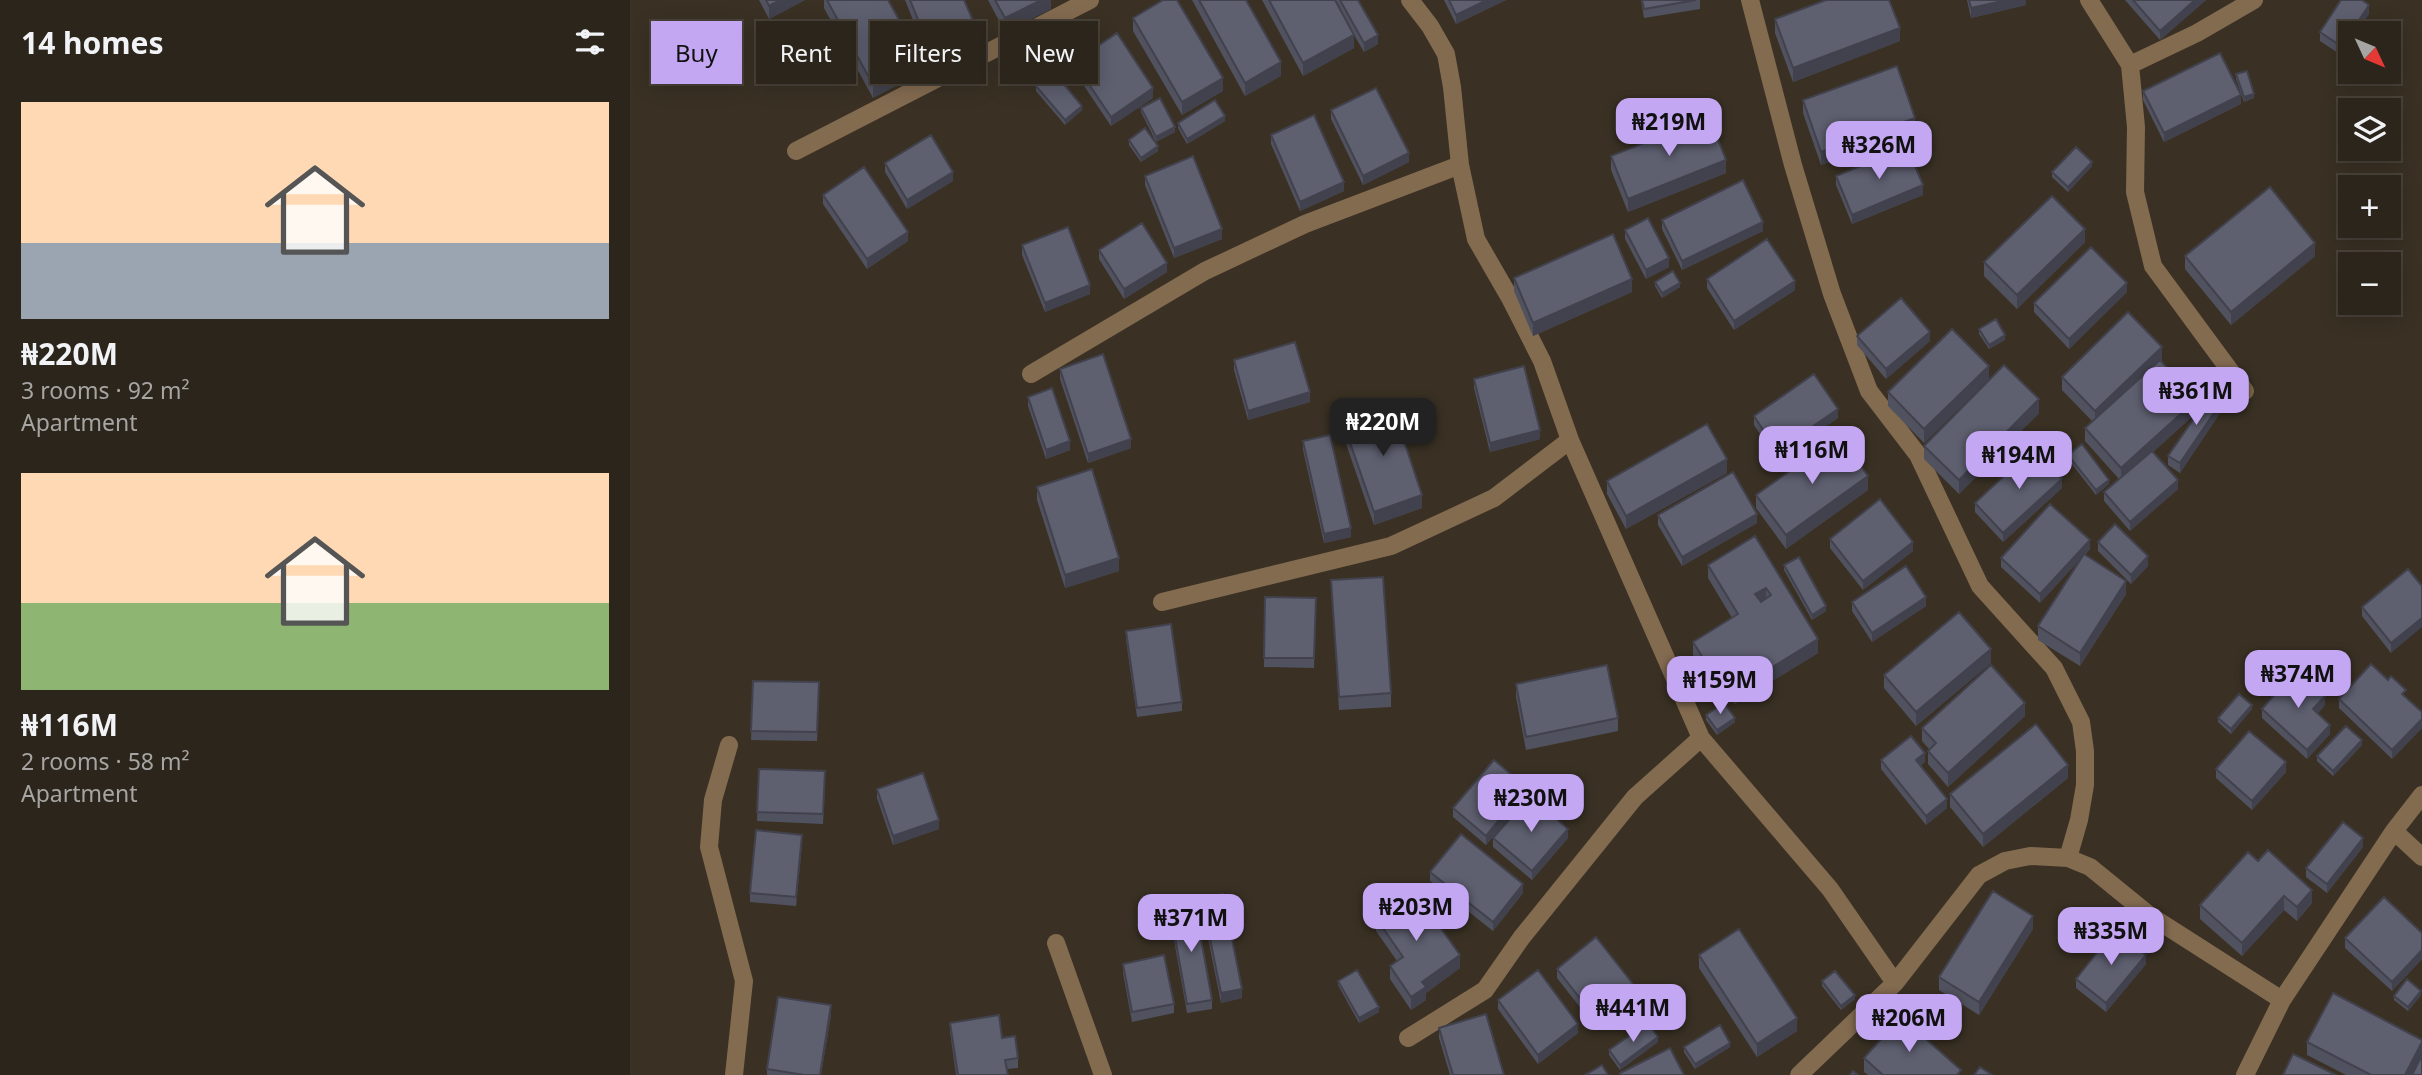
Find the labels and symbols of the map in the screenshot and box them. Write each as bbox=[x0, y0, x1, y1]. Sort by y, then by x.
north arrow bbox=[2338, 21, 2401, 84]
pin: ₦219M bbox=[1620, 99, 1718, 158]
pin: ₦326M bbox=[1830, 122, 1928, 181]
pin: ₦361M bbox=[2147, 368, 2245, 427]
pin: ₦220M bbox=[1334, 398, 1432, 458]
pin: ₦116M bbox=[1763, 426, 1861, 486]
pin: ₦194M bbox=[1970, 432, 2068, 491]
pin: ₦374M bbox=[2249, 650, 2347, 710]
pin: ₦159M bbox=[1671, 656, 1769, 716]
pin: ₦230M bbox=[1482, 774, 1580, 834]
pin: ₦203M bbox=[1367, 884, 1465, 943]
pin: ₦371M bbox=[1142, 894, 1240, 954]
pin: ₦335M bbox=[2062, 908, 2160, 967]
pin: ₦441M bbox=[1584, 984, 1682, 1044]
pin: ₦206M bbox=[1860, 995, 1958, 1054]

